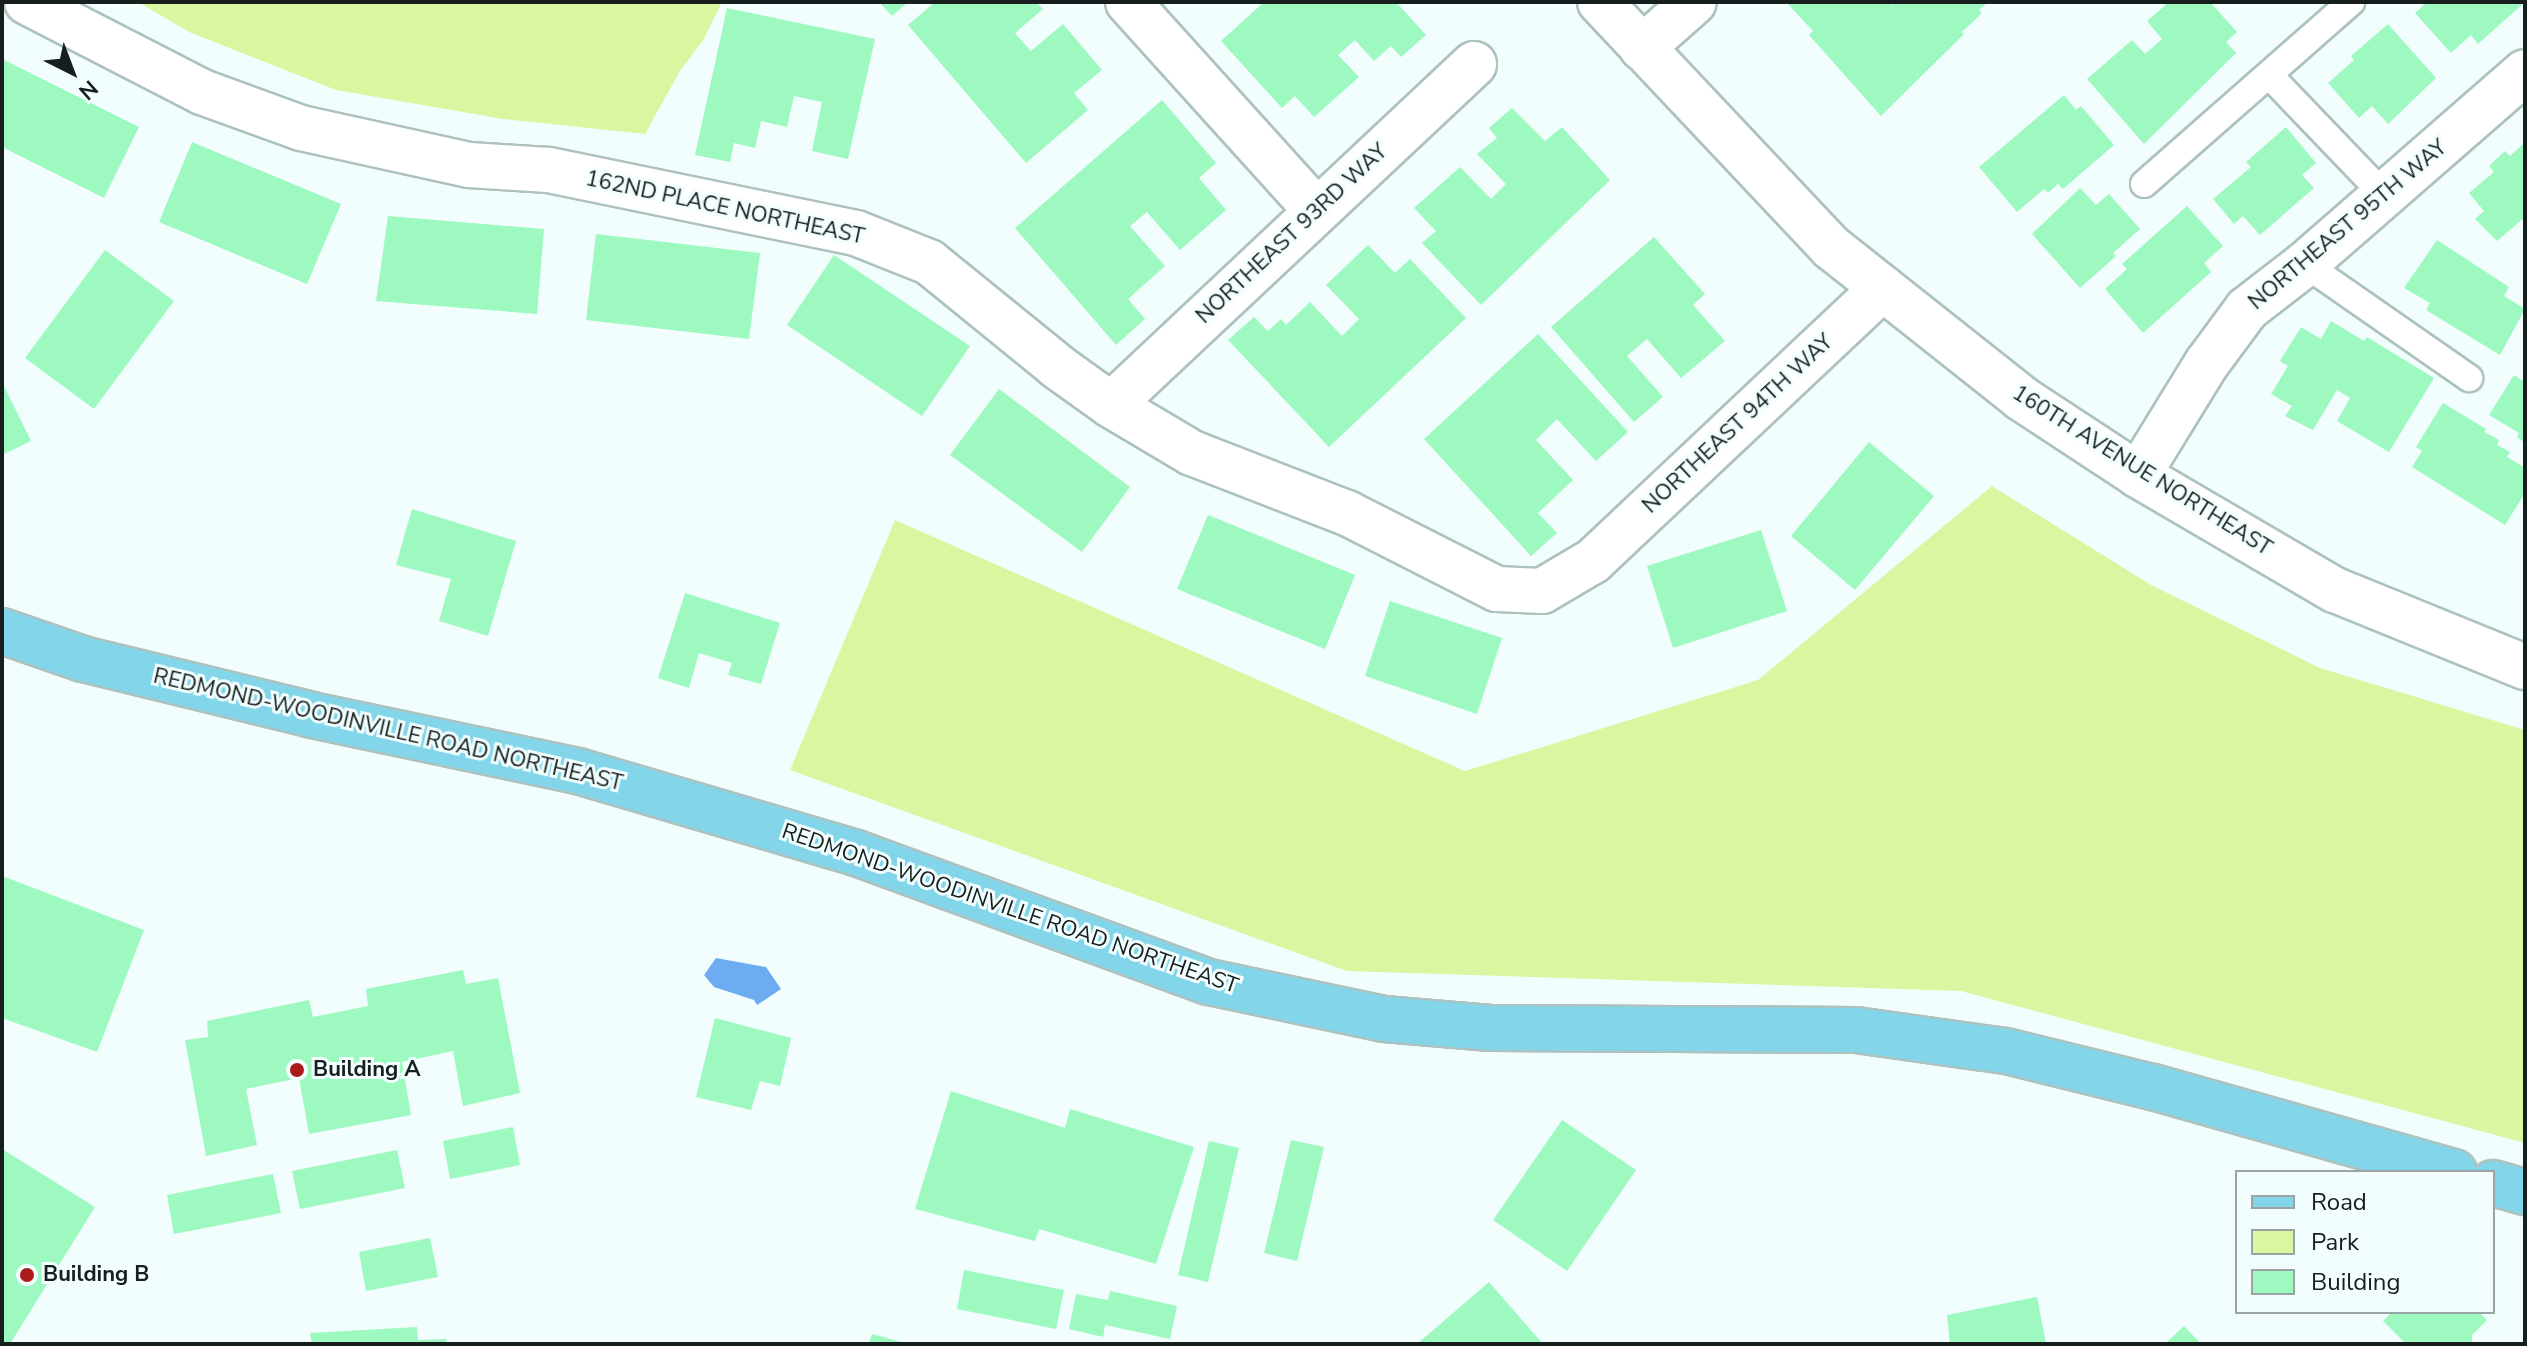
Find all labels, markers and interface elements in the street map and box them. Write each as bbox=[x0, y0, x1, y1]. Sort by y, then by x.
north arrow bbox=[32, 32, 112, 112]
text: N bbox=[72, 73, 104, 106]
street label: NORTHEAST 95TH WAY bbox=[2243, 134, 2453, 316]
street label: NORTHEAST 93RD WAY bbox=[1191, 138, 1393, 330]
street label: 162ND PLACE NORTHEAST bbox=[583, 166, 867, 250]
street label: NORTHEAST 94TH WAY bbox=[1637, 329, 1839, 519]
street label: 160TH AVENUE NORTHEAST bbox=[2007, 380, 2277, 562]
street label: REDMOND-WOODINVILLE ROAD NORTHEAST bbox=[151, 663, 625, 797]
street label: REDMOND-WOODINVILLE ROAD NORTHEAST bbox=[778, 818, 1242, 1000]
place label: Building A bbox=[313, 1057, 421, 1083]
marker: Building A bbox=[288, 1061, 306, 1079]
legend bbox=[2235, 1170, 2495, 1314]
text: Road bbox=[2311, 1186, 2367, 1218]
text: Park bbox=[2311, 1226, 2359, 1258]
place label: Building B bbox=[43, 1262, 149, 1288]
marker: Building B bbox=[18, 1266, 36, 1284]
text: Building bbox=[2311, 1266, 2401, 1298]

